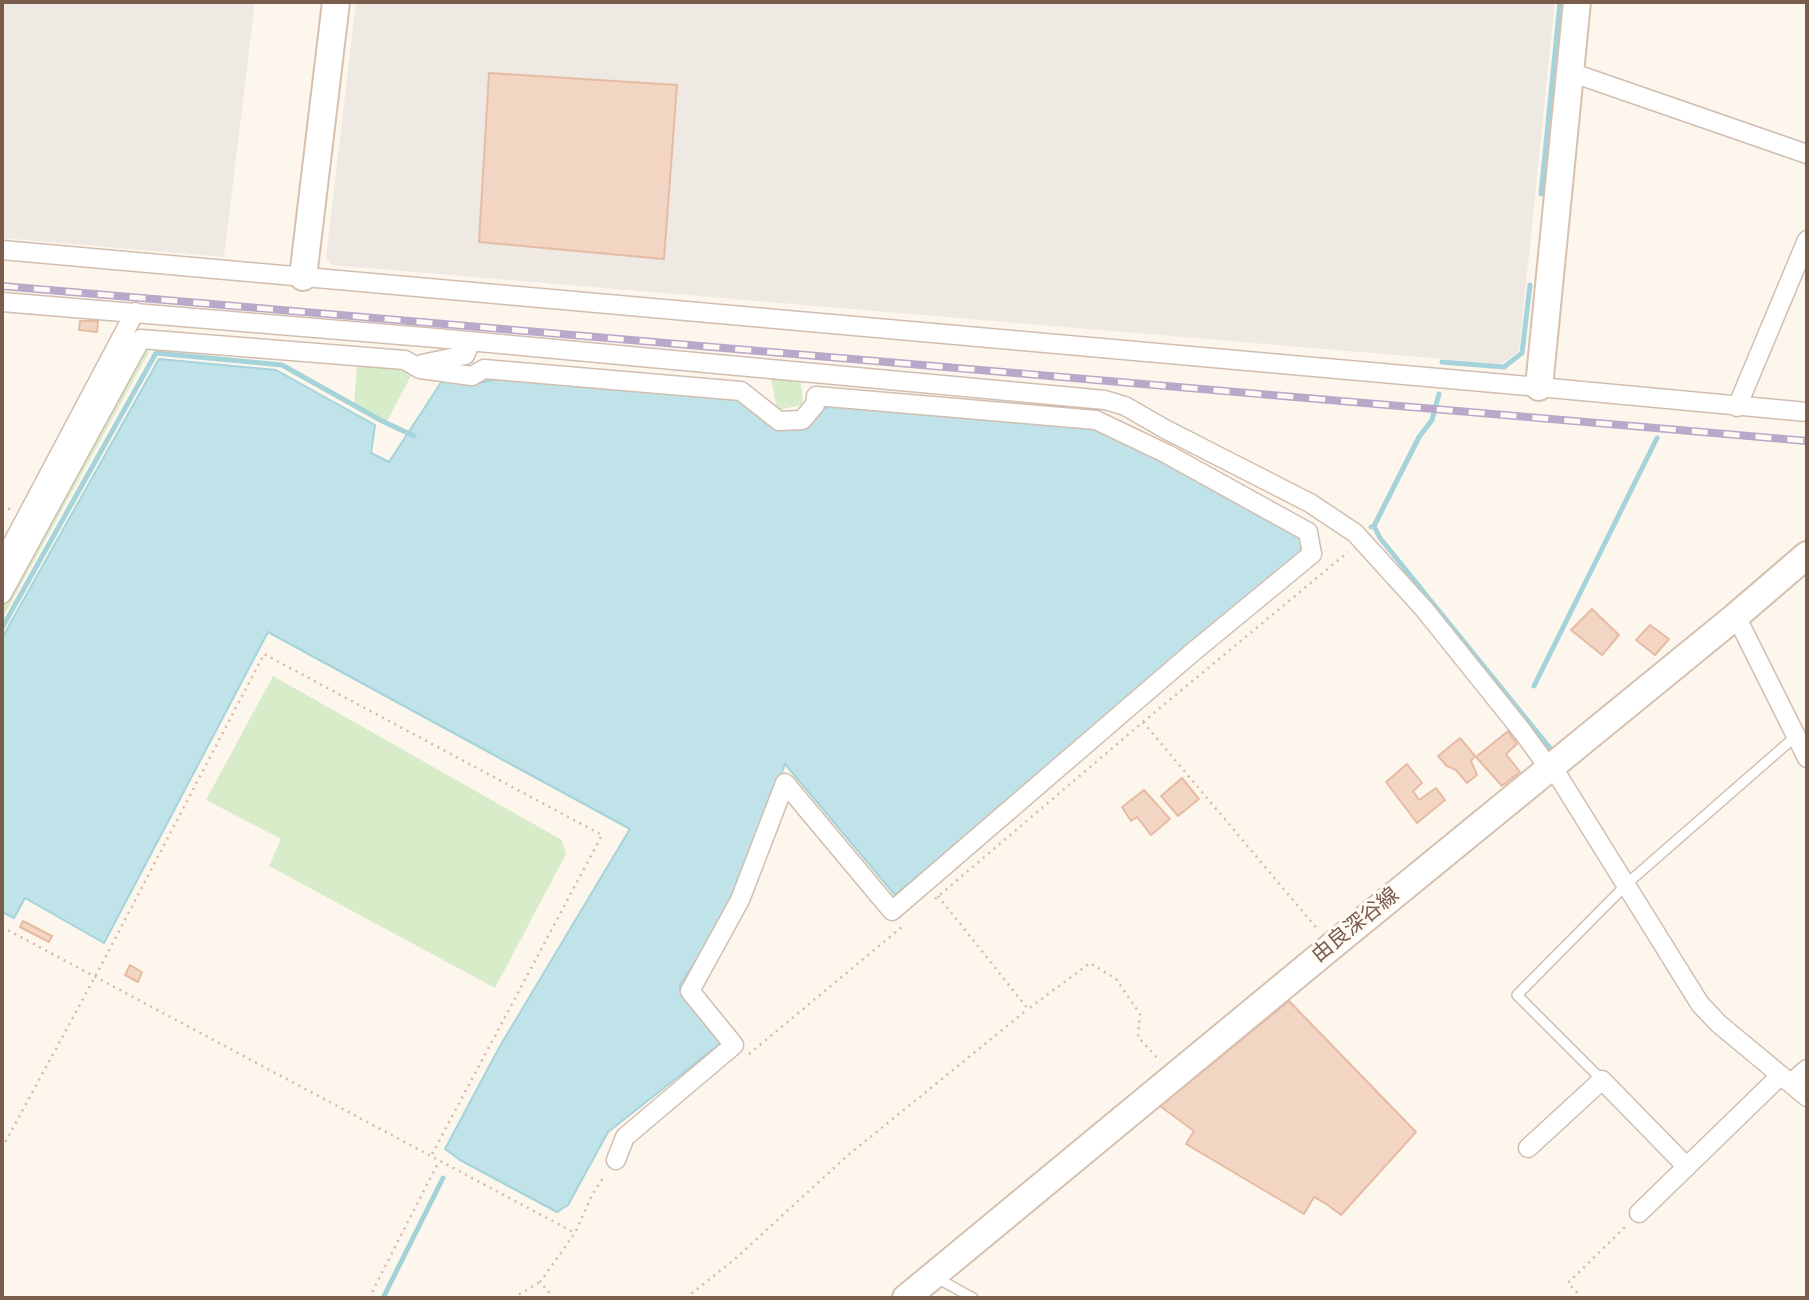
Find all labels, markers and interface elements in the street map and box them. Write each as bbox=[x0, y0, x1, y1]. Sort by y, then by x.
street label: 由良深谷線 bbox=[1307, 883, 1405, 969]

